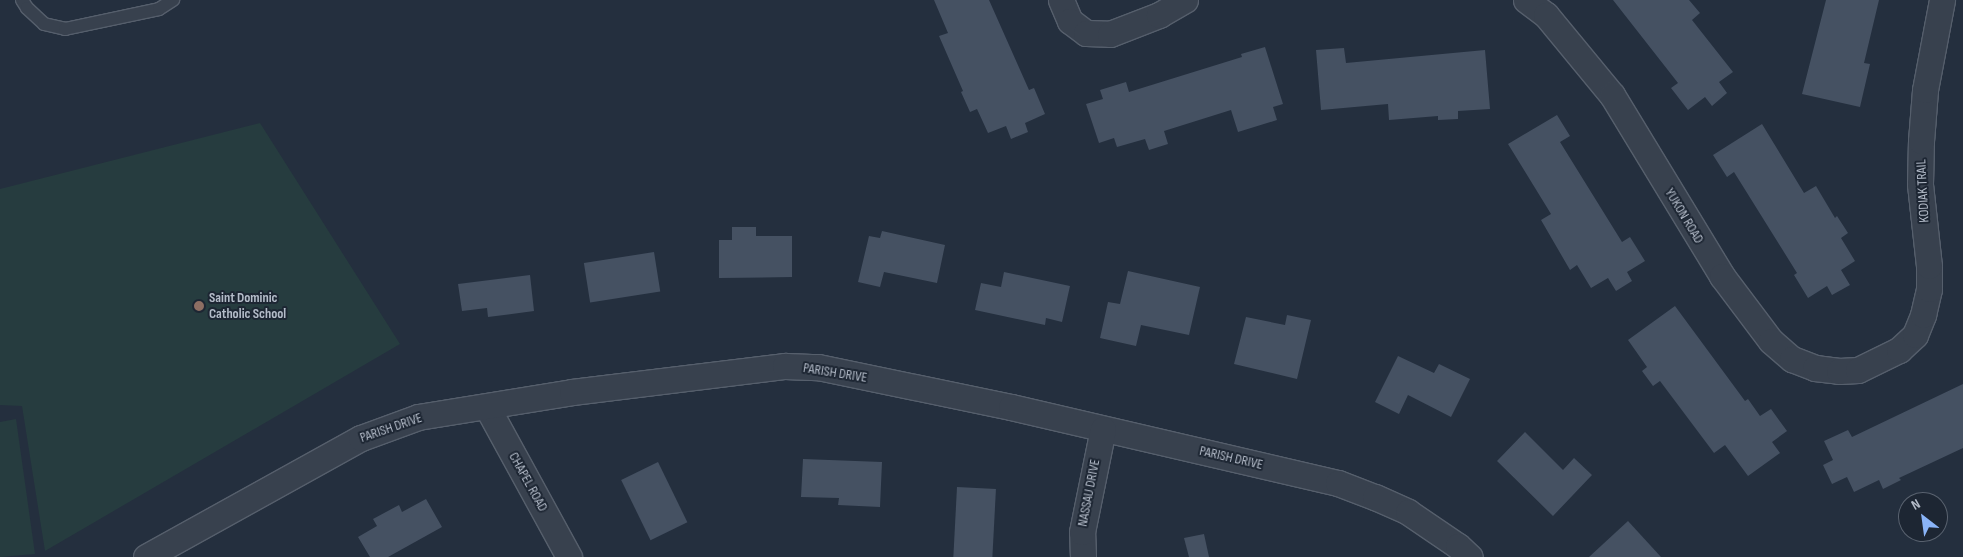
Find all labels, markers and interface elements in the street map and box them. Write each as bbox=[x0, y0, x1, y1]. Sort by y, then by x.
street label: KODIAK TRAIL bbox=[1913, 159, 1933, 223]
street label: YUKON ROAD bbox=[1661, 185, 1707, 247]
place label: Saint Dominic Catholic School bbox=[209, 290, 286, 322]
marker: Saint Dominic Catholic School bbox=[193, 300, 205, 312]
street label: PARISH DRIVE bbox=[802, 360, 868, 386]
street label: PARISH DRIVE bbox=[358, 410, 424, 446]
street label: PARISH DRIVE bbox=[1198, 443, 1264, 473]
street label: CHAPEL ROAD bbox=[505, 449, 551, 515]
street label: NASSAU DRIVE bbox=[1074, 458, 1104, 528]
north arrow bbox=[1898, 492, 1948, 542]
text: N bbox=[1908, 495, 1923, 514]

